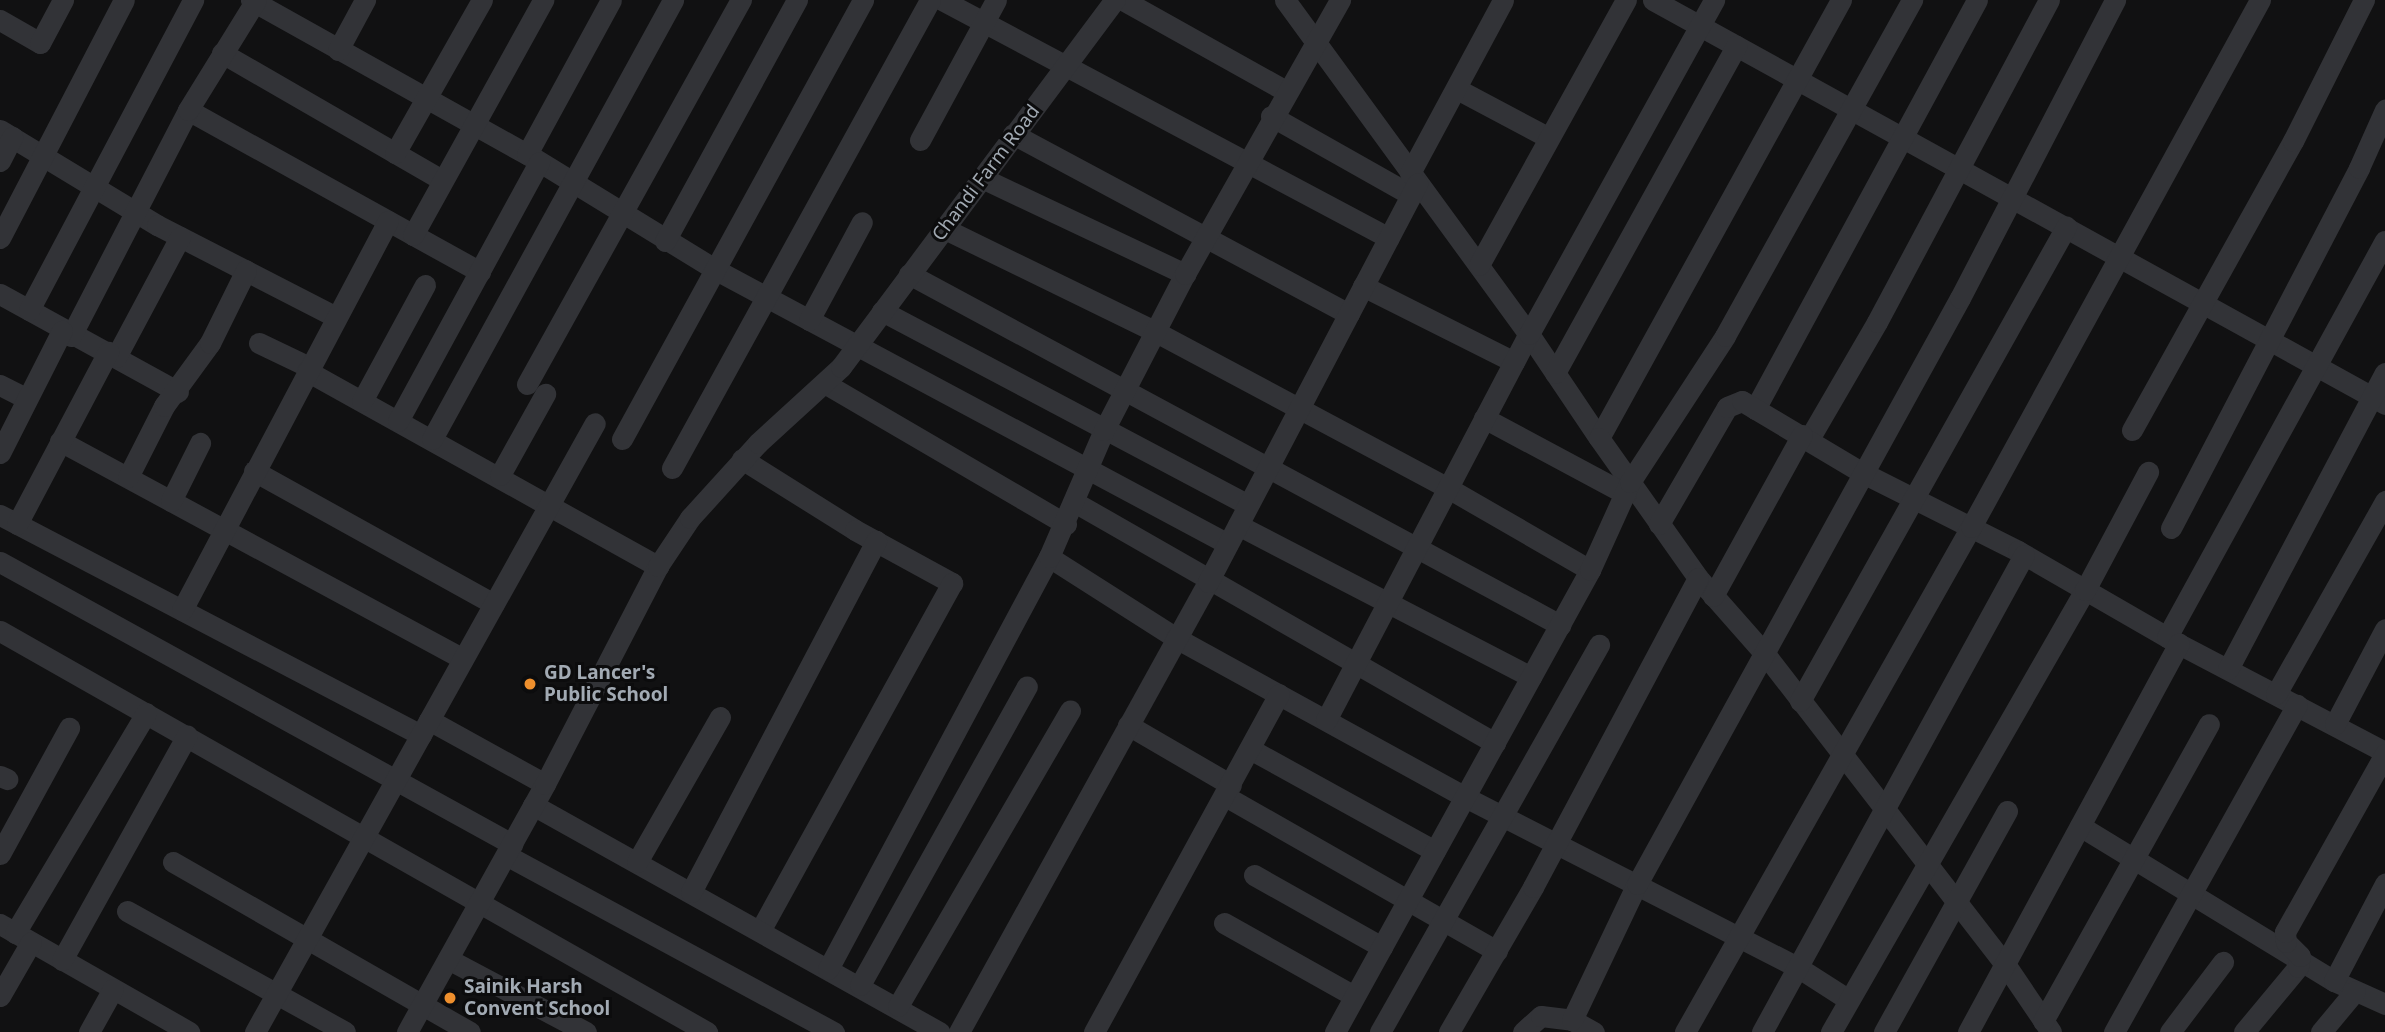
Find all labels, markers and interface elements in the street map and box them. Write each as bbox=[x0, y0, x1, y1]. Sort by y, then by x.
street label: Chandi Farm Road bbox=[927, 100, 1045, 246]
place label: GD Lancer's Public School bbox=[544, 662, 668, 706]
marker: GD Lancer's Public School bbox=[522, 676, 538, 692]
place label: Sainik Harsh Convent School bbox=[464, 976, 610, 1020]
marker: Sainik Harsh Convent School bbox=[442, 990, 458, 1006]

